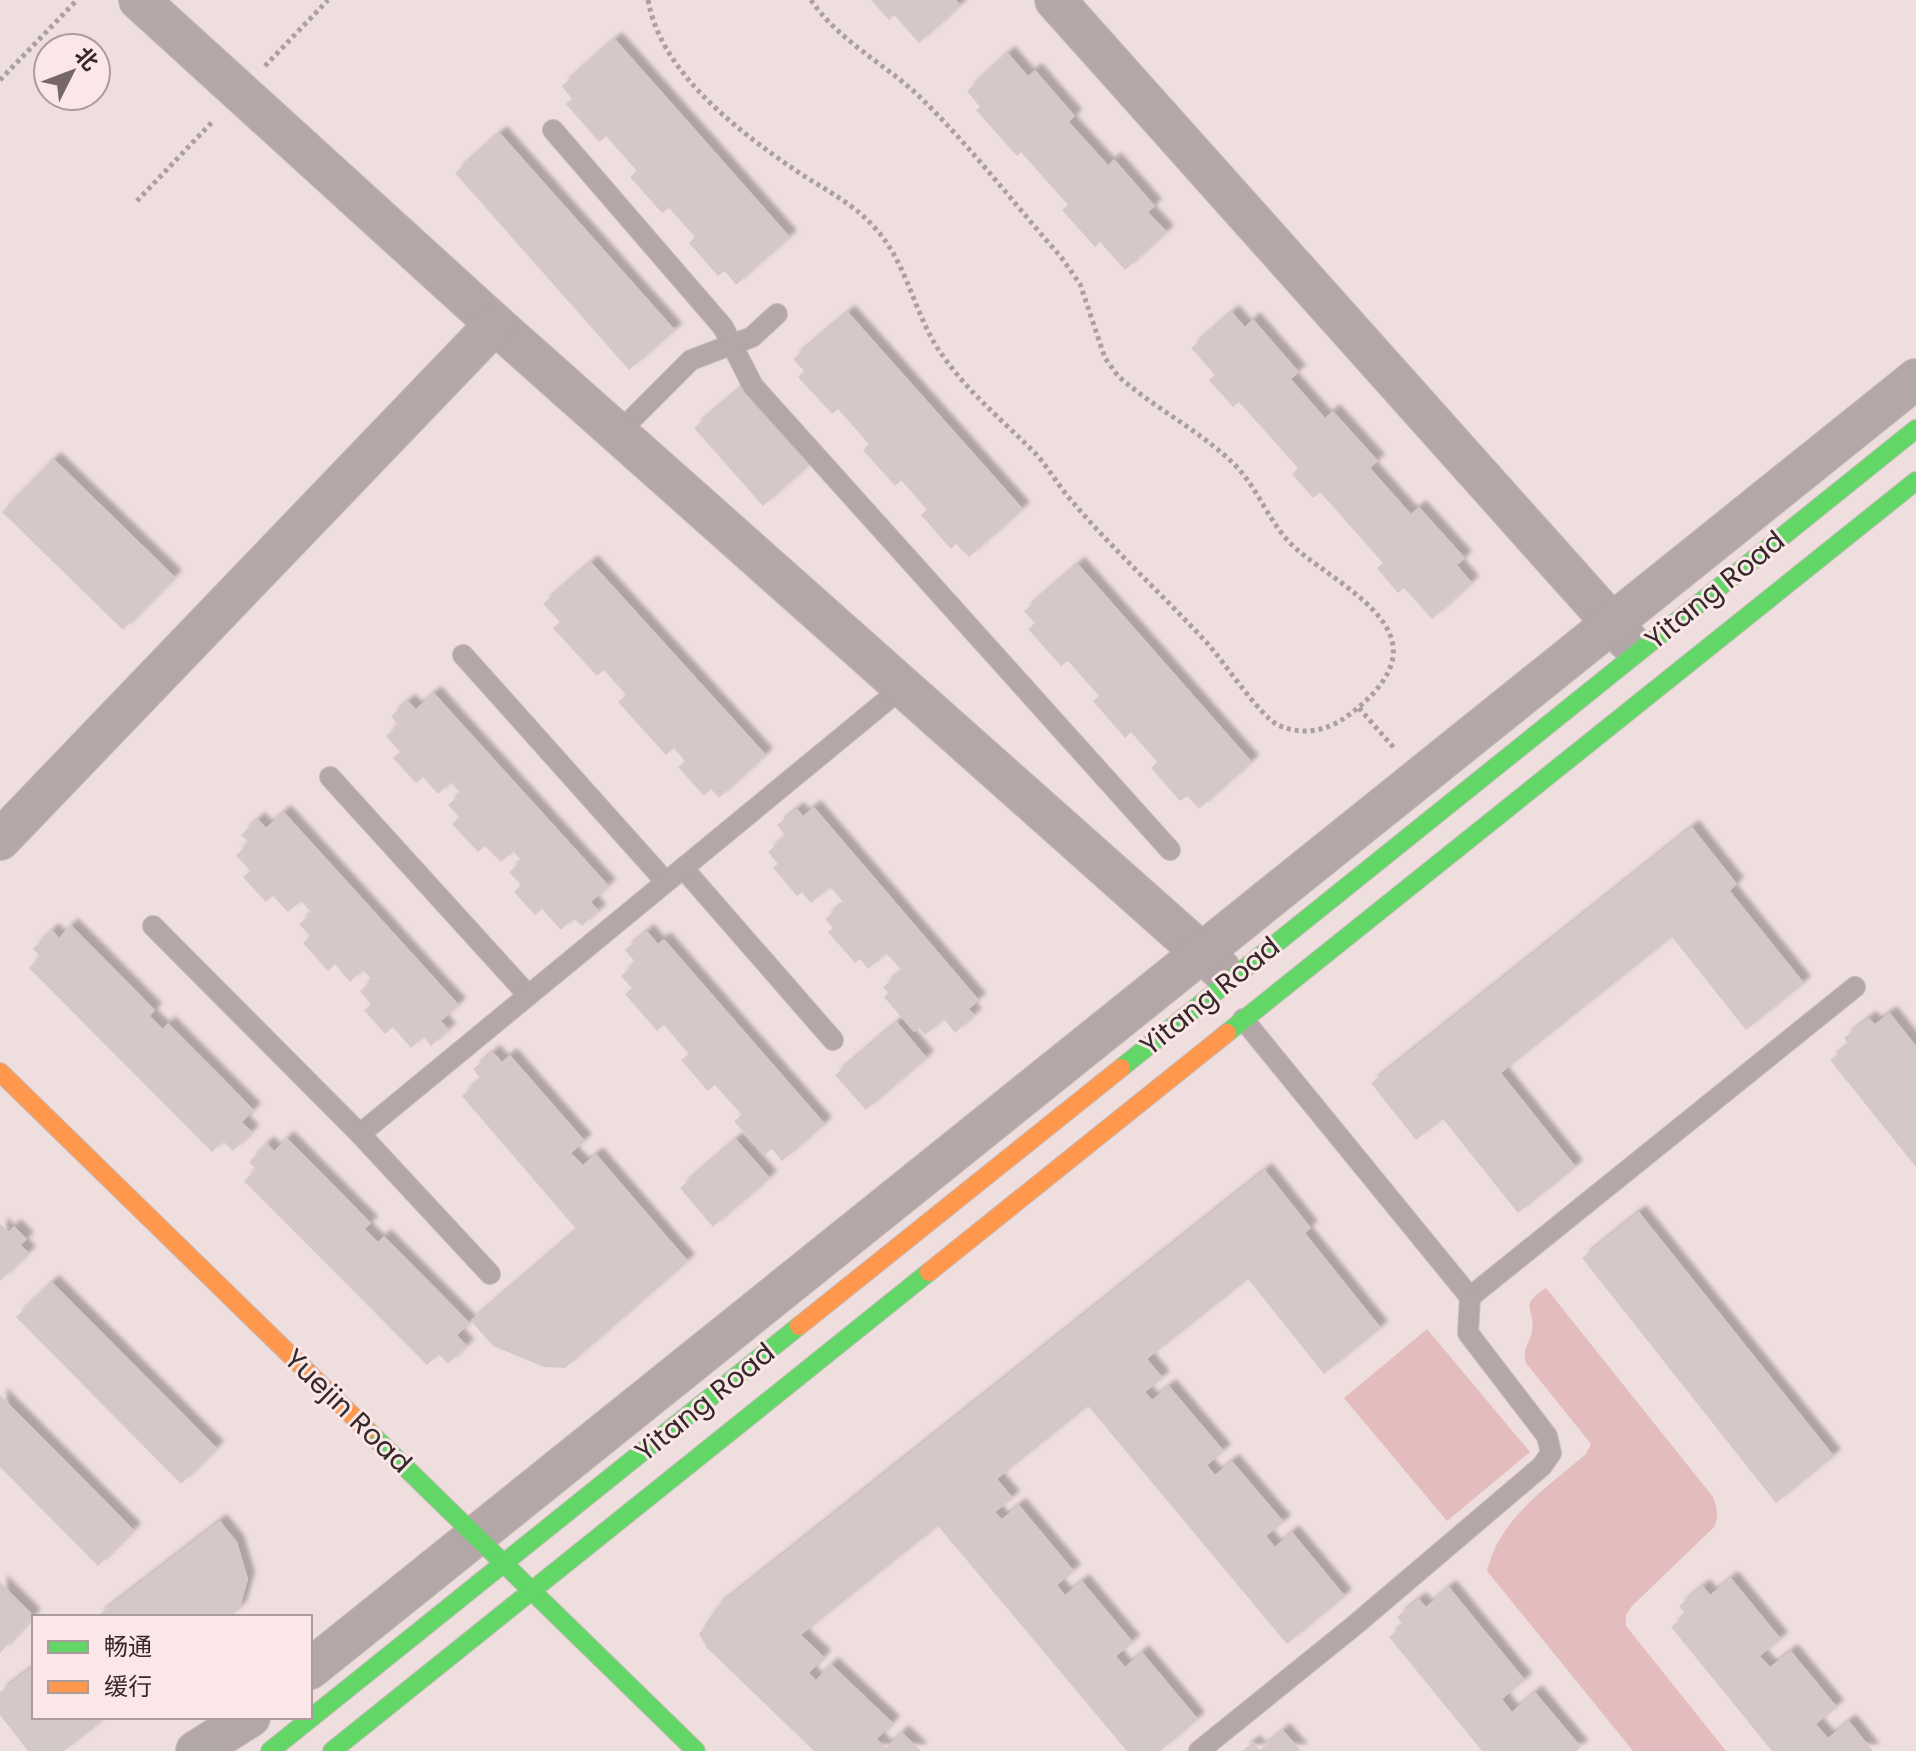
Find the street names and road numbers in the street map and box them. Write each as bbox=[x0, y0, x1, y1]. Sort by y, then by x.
street label: Yitang Road bbox=[1637, 522, 1793, 658]
street label: Yitang Road bbox=[1132, 928, 1288, 1064]
street label: Yitang Road bbox=[627, 1334, 783, 1470]
street label: Yuejin Road bbox=[276, 1340, 420, 1482]

